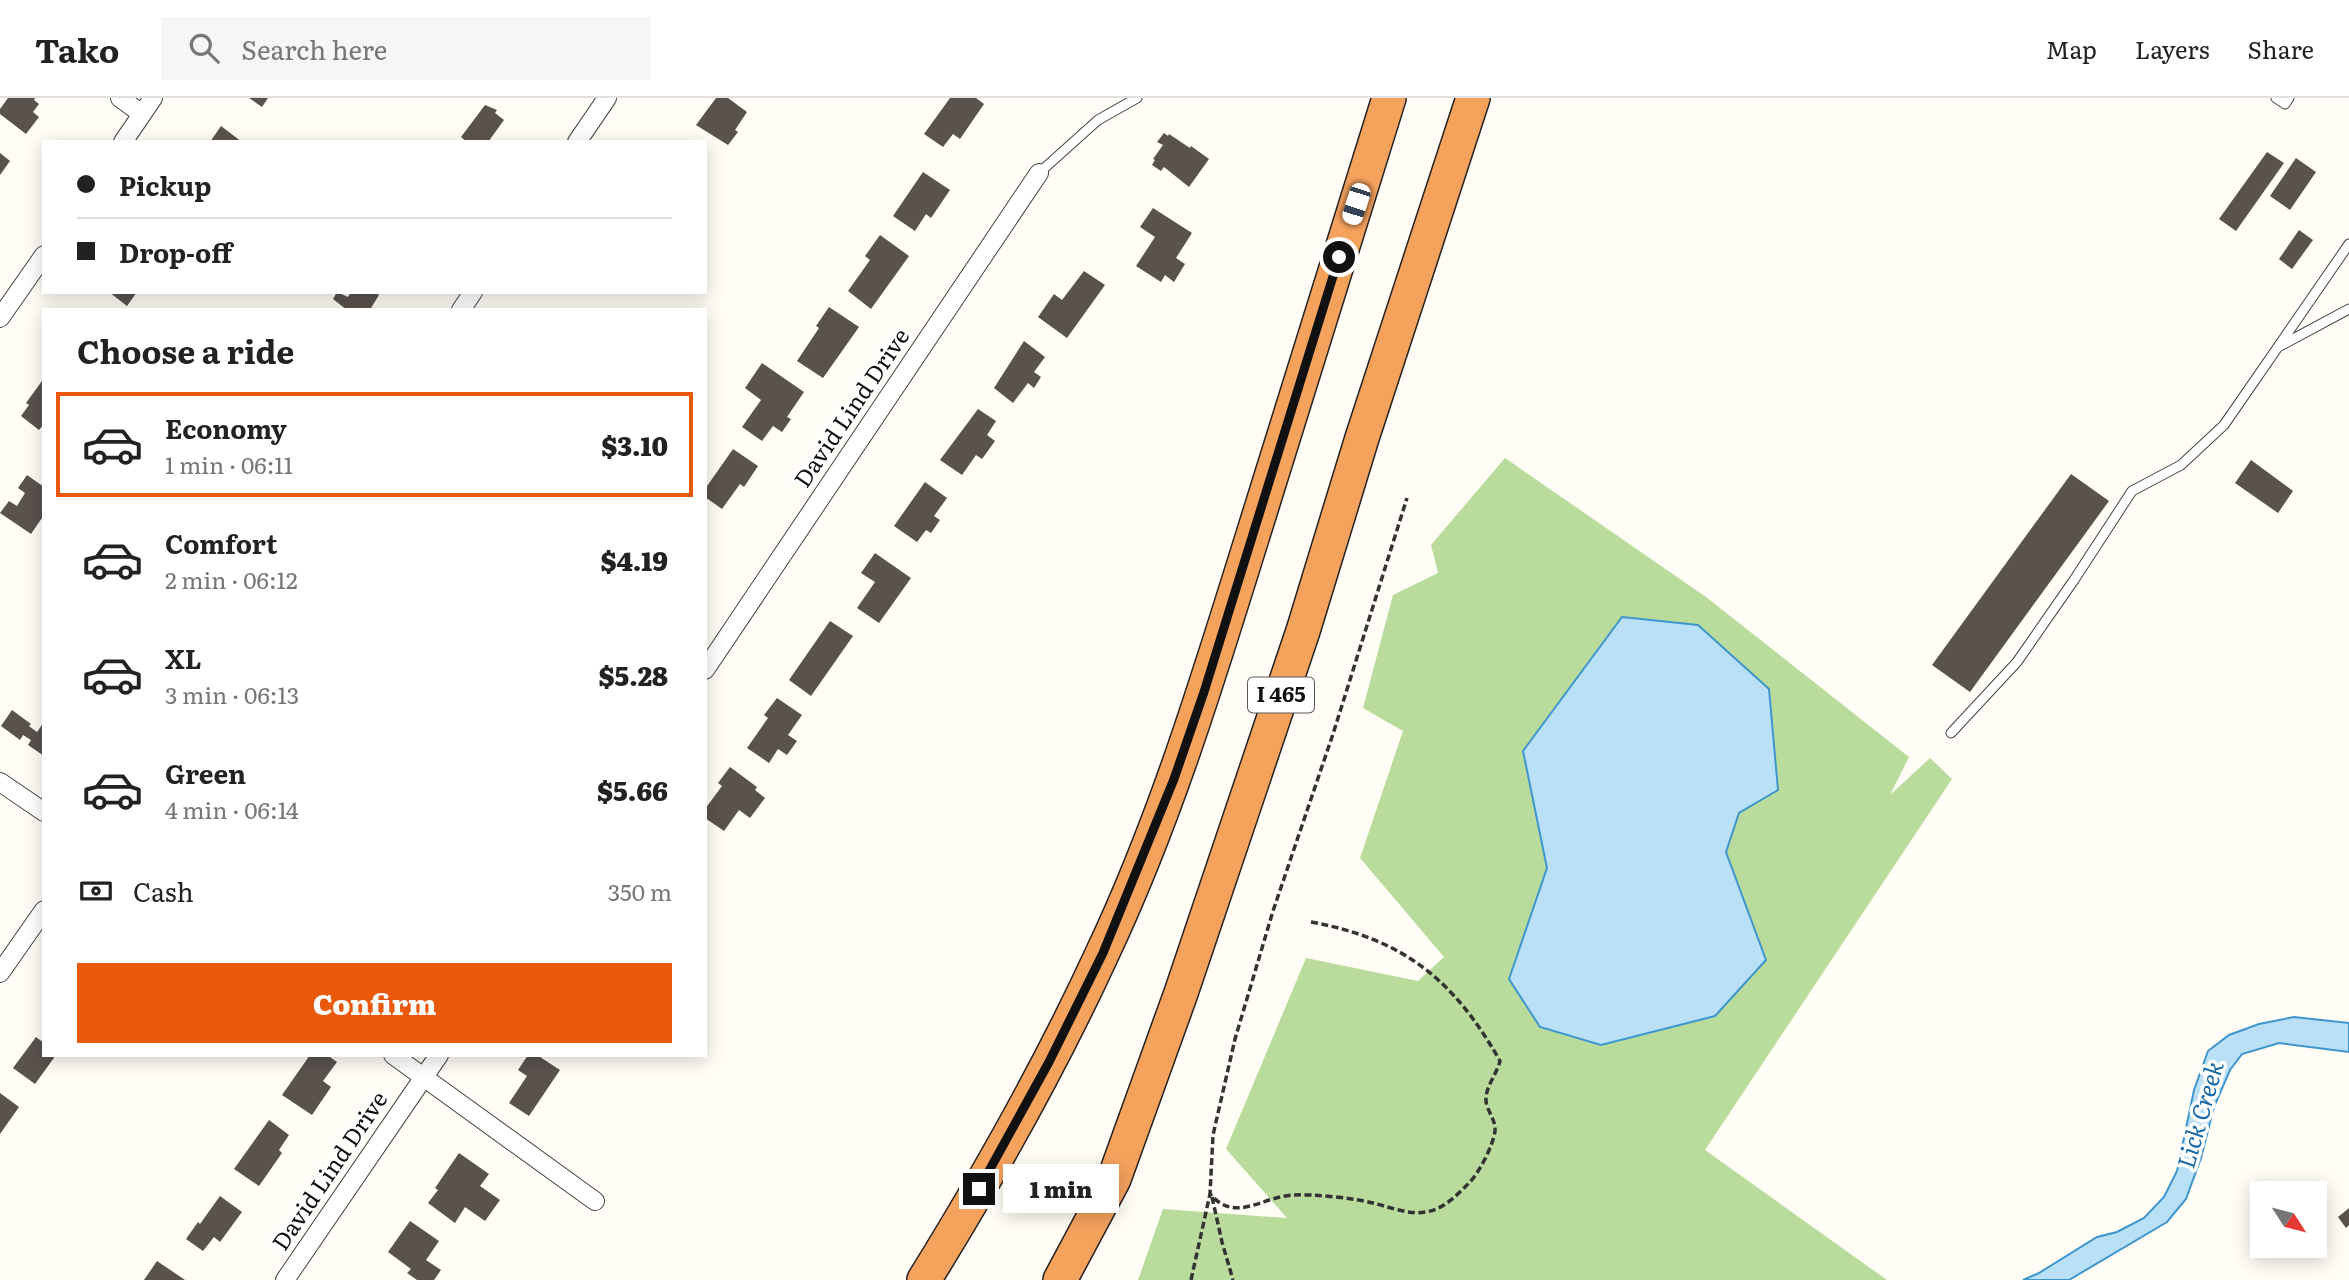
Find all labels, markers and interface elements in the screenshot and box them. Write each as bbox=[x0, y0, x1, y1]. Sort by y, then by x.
search box bbox=[161, 17, 651, 80]
text: Tako bbox=[35, 24, 119, 73]
icon: search bbox=[185, 29, 223, 67]
text: Search here bbox=[241, 29, 387, 68]
text: Map bbox=[2046, 31, 2097, 66]
text: Layers bbox=[2135, 31, 2209, 66]
text: Share bbox=[2247, 31, 2314, 66]
text: Pickup bbox=[119, 165, 211, 204]
car bbox=[1340, 181, 1373, 227]
text: Drop-off bbox=[119, 232, 232, 271]
route start bbox=[1323, 241, 1355, 273]
street label: David Lind Drive bbox=[784, 320, 916, 493]
text: Choose a ride bbox=[77, 326, 294, 374]
text: Economy bbox=[165, 408, 287, 447]
icon: car bbox=[81, 413, 144, 476]
text: $3.10 bbox=[601, 425, 668, 464]
text: 1 min · 06:11 bbox=[165, 447, 293, 481]
text: Comfort bbox=[165, 523, 277, 562]
icon: car bbox=[81, 528, 144, 591]
text: $4.19 bbox=[600, 540, 668, 579]
text: 2 min · 06:12 bbox=[165, 562, 298, 596]
text: XL bbox=[165, 638, 202, 677]
icon: car bbox=[81, 643, 144, 706]
text: $5.28 bbox=[599, 655, 668, 694]
text: 3 min · 06:13 bbox=[165, 677, 299, 711]
road number: I 465 bbox=[1248, 678, 1314, 712]
text: Green bbox=[165, 753, 246, 792]
icon: car bbox=[81, 758, 144, 821]
text: $5.66 bbox=[597, 770, 668, 809]
text: 4 min · 06:14 bbox=[165, 792, 299, 826]
text: Cash bbox=[133, 871, 194, 910]
icon: cash bbox=[77, 872, 115, 910]
text: 350 m bbox=[608, 874, 672, 908]
button: Confirm bbox=[77, 963, 672, 1043]
water label: Lick Creek bbox=[2167, 1056, 2231, 1172]
street label: David Lind Drive bbox=[262, 1083, 394, 1256]
callout: 1 min bbox=[1004, 1164, 1119, 1214]
text: 1 min bbox=[1030, 1171, 1092, 1205]
route end bbox=[963, 1173, 995, 1205]
north arrow bbox=[2250, 1181, 2328, 1258]
map controls bbox=[2250, 1181, 2327, 1258]

